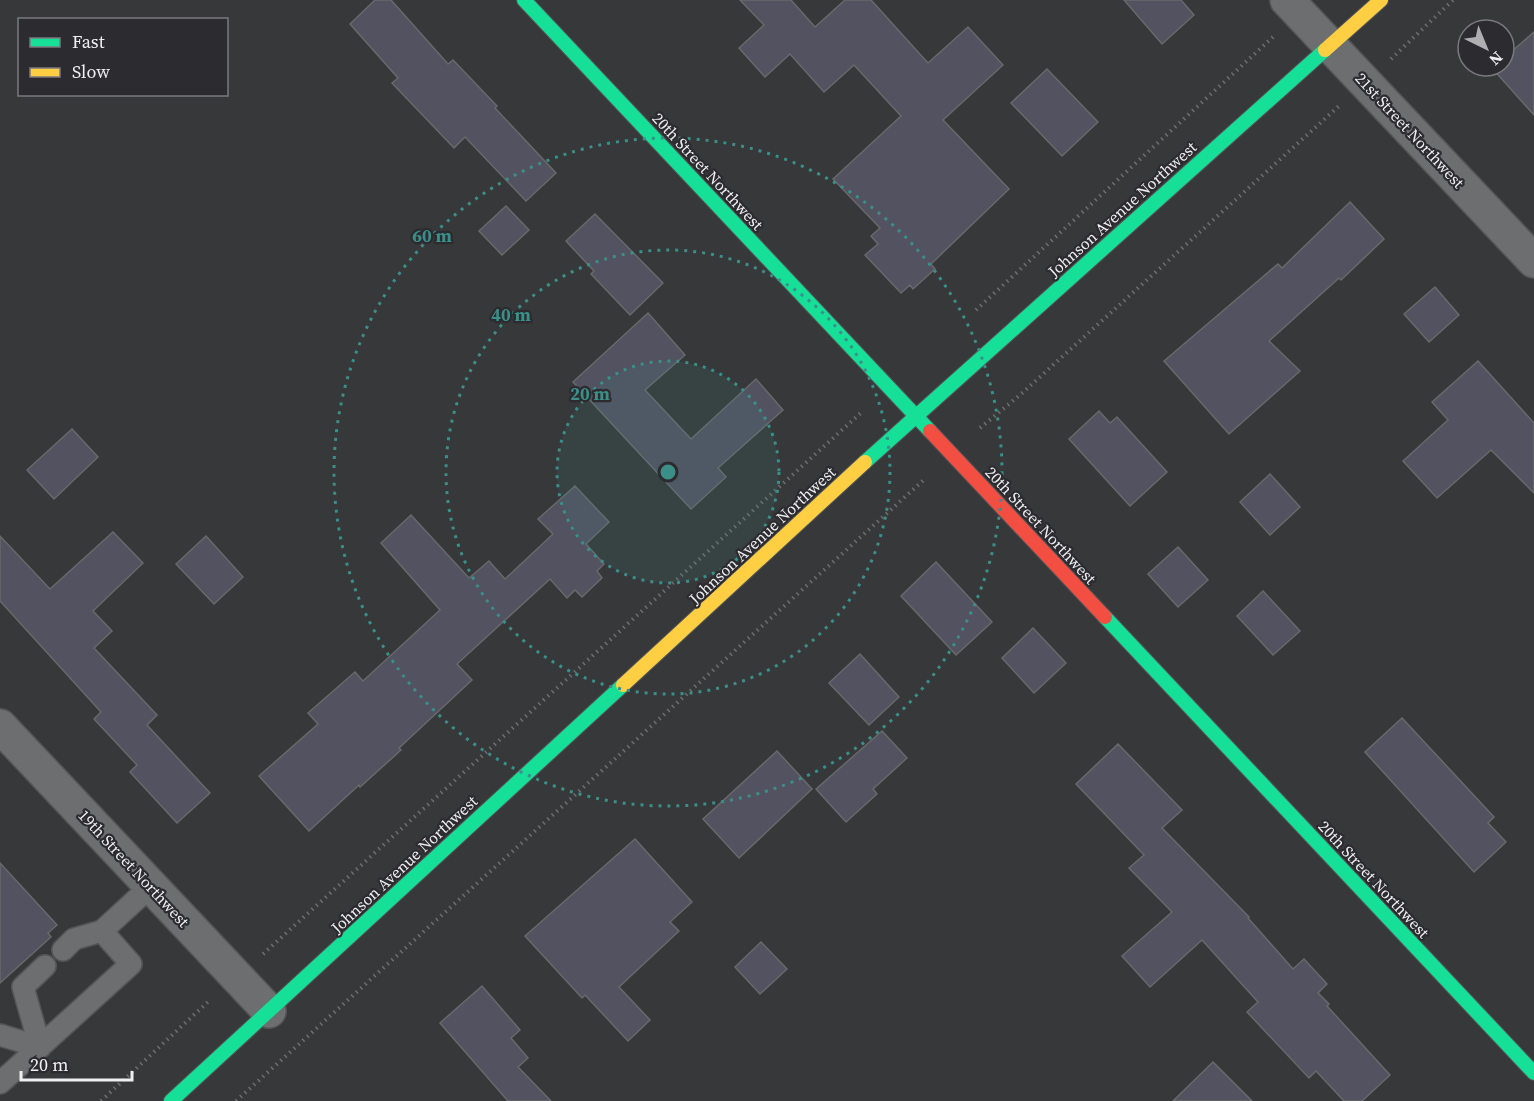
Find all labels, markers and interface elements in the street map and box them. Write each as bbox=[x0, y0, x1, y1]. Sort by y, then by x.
legend bbox=[18, 18, 228, 96]
north arrow bbox=[1456, 18, 1516, 78]
text: Fast bbox=[72, 29, 105, 54]
text: N bbox=[1484, 47, 1508, 71]
text: Slow bbox=[72, 59, 110, 84]
street label: 21st Street Northwest bbox=[1350, 67, 1470, 193]
street label: 20th Street Northwest bbox=[648, 107, 769, 235]
street label: Johnson Avenue Northwest bbox=[1042, 136, 1202, 282]
text: 60 m bbox=[412, 223, 452, 248]
text: 40 m bbox=[491, 302, 531, 327]
text: 20 m bbox=[570, 381, 610, 406]
street label: Johnson Avenue Northwest bbox=[683, 461, 841, 610]
street label: 20th Street Northwest bbox=[981, 461, 1102, 589]
centre of rings bbox=[658, 462, 678, 482]
street label: Johnson Avenue Northwest bbox=[325, 790, 483, 939]
street label: 19th Street Northwest bbox=[74, 804, 195, 932]
street label: 20th Street Northwest bbox=[1314, 815, 1435, 943]
scale bar bbox=[21, 1044, 132, 1082]
text: 20 m bbox=[30, 1052, 68, 1077]

